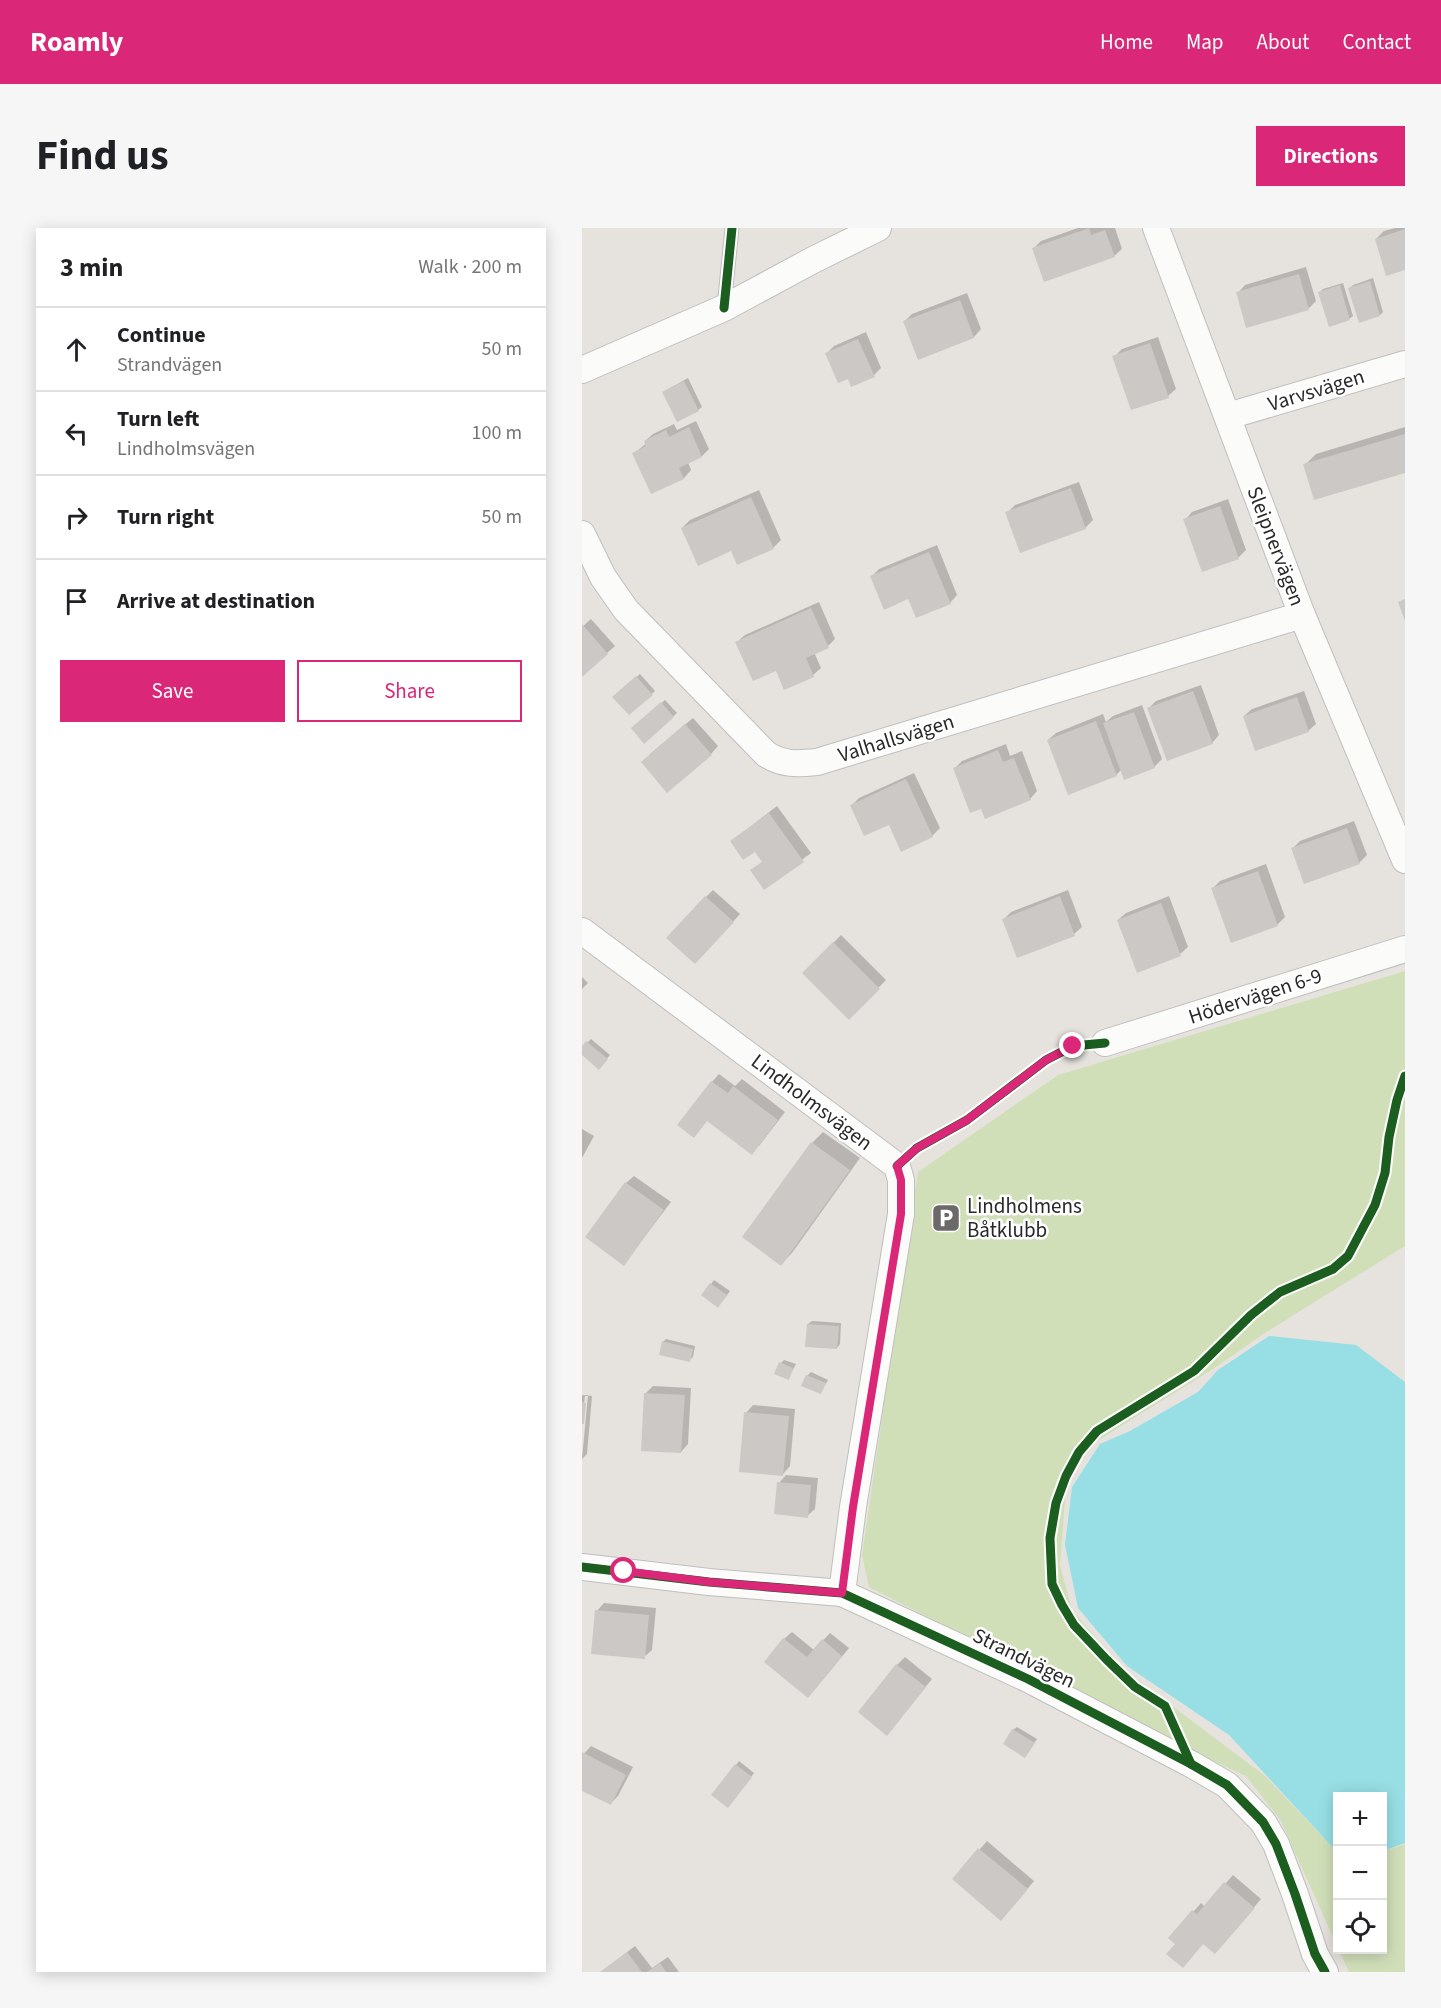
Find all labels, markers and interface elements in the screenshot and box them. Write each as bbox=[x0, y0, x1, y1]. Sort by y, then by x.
text: Roamly bbox=[30, 22, 123, 62]
text: Home bbox=[1100, 27, 1153, 57]
text: Map bbox=[1186, 27, 1224, 57]
text: About bbox=[1257, 27, 1309, 57]
text: Contact bbox=[1342, 27, 1411, 57]
text: Find us bbox=[36, 126, 169, 186]
button: Directions bbox=[1256, 126, 1405, 186]
text: 3 min bbox=[60, 249, 123, 286]
text: Walk · 200 m bbox=[418, 253, 522, 281]
text: Continue bbox=[117, 319, 206, 351]
icon: ahead bbox=[60, 333, 93, 366]
text: 50 m bbox=[482, 335, 522, 363]
text: Strandvägen bbox=[117, 351, 222, 379]
street label: Varvsvägen bbox=[1264, 361, 1368, 419]
text: Turn left bbox=[117, 403, 199, 435]
icon: left bbox=[60, 417, 93, 450]
text: 100 m bbox=[472, 419, 522, 447]
text: Lindholmsvägen bbox=[117, 435, 255, 463]
street label: Sleipnervägen bbox=[1239, 482, 1313, 610]
icon: right bbox=[60, 501, 93, 534]
text: Turn right bbox=[117, 501, 214, 533]
text: 50 m bbox=[482, 503, 522, 531]
icon: arrive bbox=[60, 585, 93, 618]
text: Arrive at destination bbox=[117, 585, 315, 617]
button: Save bbox=[60, 660, 285, 722]
button: Share bbox=[297, 660, 522, 722]
street label: Valhallsvägen bbox=[834, 706, 958, 770]
street label: Hödervägen 6-9 bbox=[1184, 960, 1326, 1032]
route end bbox=[1059, 1032, 1085, 1058]
street label: Lindholmsvägen bbox=[745, 1046, 879, 1158]
place label: Lindholmens Båtklubb bbox=[967, 1191, 1082, 1245]
parking icon: Lindholmens Båtklubb bbox=[930, 1202, 962, 1234]
route start bbox=[610, 1557, 636, 1583]
street label: Strandvägen bbox=[968, 1620, 1080, 1696]
map controls bbox=[1333, 1792, 1387, 1954]
button: + bbox=[1333, 1792, 1387, 1846]
button: − bbox=[1333, 1846, 1387, 1900]
button: locate bbox=[1333, 1900, 1387, 1954]

